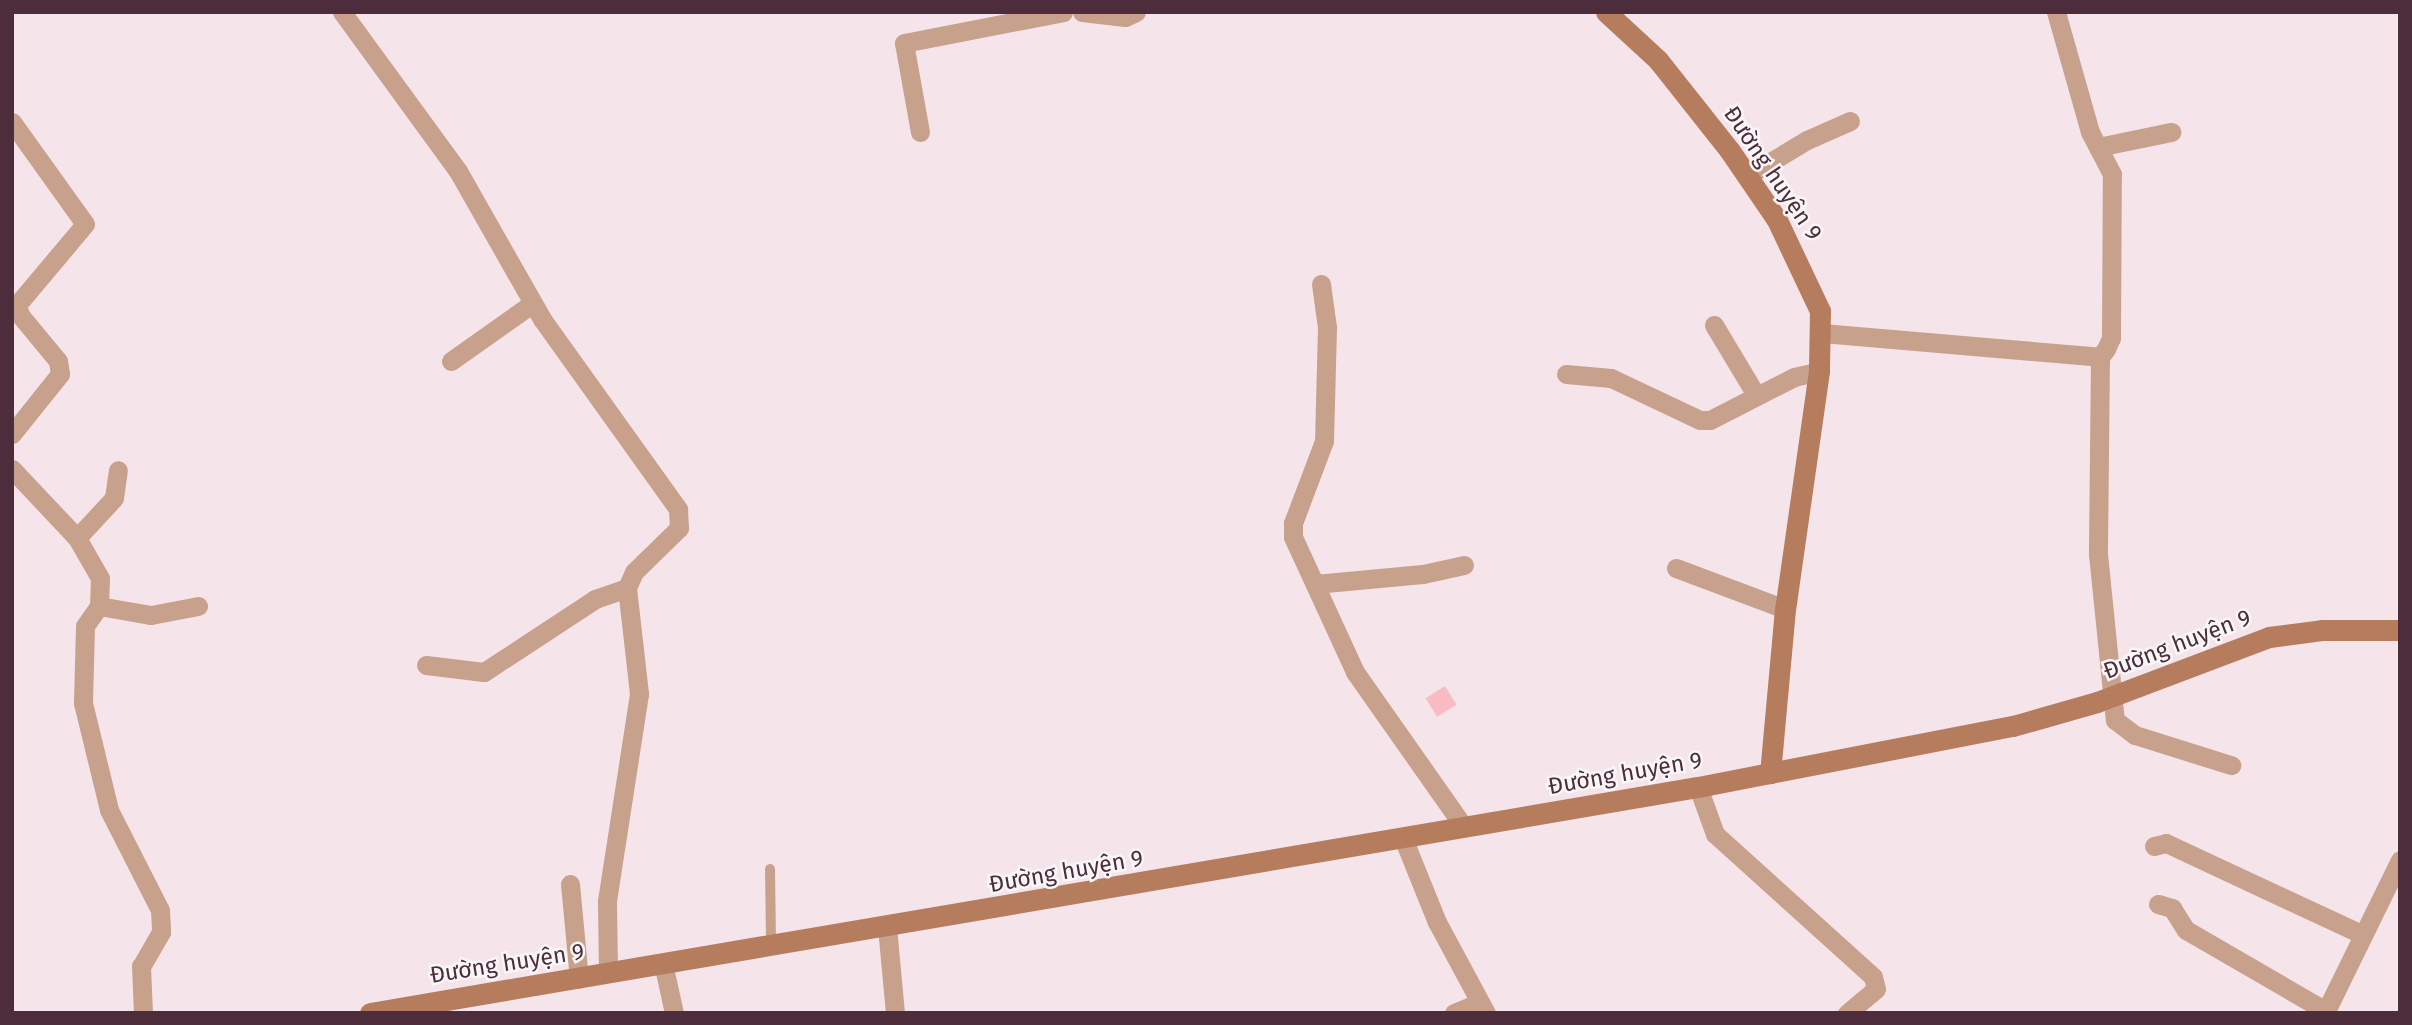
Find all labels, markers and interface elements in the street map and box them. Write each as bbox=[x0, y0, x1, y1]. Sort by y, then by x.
street label: Đường huyện 9 bbox=[1718, 101, 1828, 245]
street label: Đường huyện 9 bbox=[2099, 603, 2255, 685]
street label: Đường huyện 9 bbox=[1546, 746, 1704, 800]
street label: Đường huyện 9 bbox=[987, 844, 1145, 898]
street label: Đường huyện 9 bbox=[428, 937, 586, 989]

